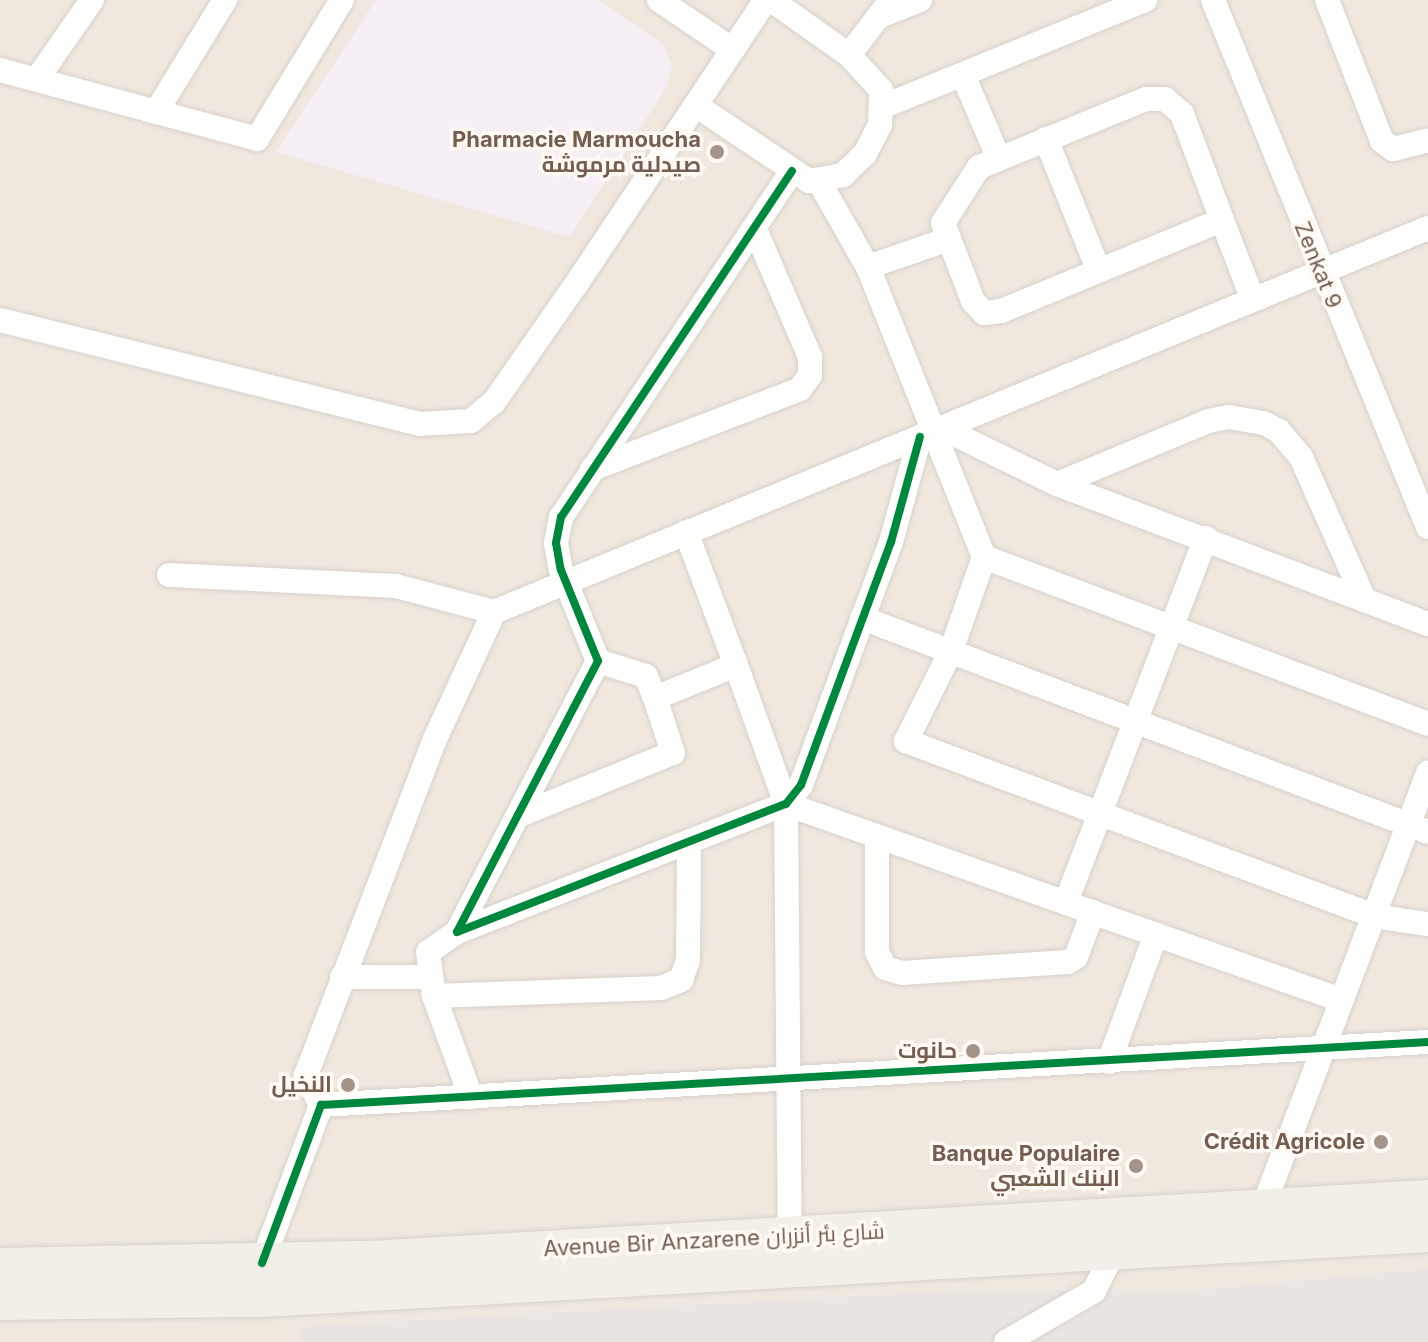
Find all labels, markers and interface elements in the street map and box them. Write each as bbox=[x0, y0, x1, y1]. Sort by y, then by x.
place label: Pharmacie Marmoucha صيدلية مرموشة bbox=[452, 126, 701, 178]
marker: Pharmacie Marmoucha صيدلية مرموشة bbox=[708, 143, 726, 161]
street label: Zenkat 9 bbox=[1289, 218, 1347, 312]
place label: حانوت bbox=[898, 1038, 957, 1064]
marker: حانوت bbox=[964, 1042, 982, 1060]
place label: النخيل bbox=[272, 1072, 332, 1098]
marker: النخيل bbox=[339, 1076, 357, 1094]
place label: Crédit Agricole bbox=[1204, 1129, 1365, 1155]
marker: Crédit Agricole bbox=[1372, 1133, 1390, 1151]
place label: Banque Populaire البنك الشعبي bbox=[932, 1140, 1120, 1192]
marker: Banque Populaire البنك الشعبي bbox=[1127, 1157, 1145, 1175]
street label: Avenue Bir Anzarene شارع بئر أنزران bbox=[543, 1218, 885, 1262]

